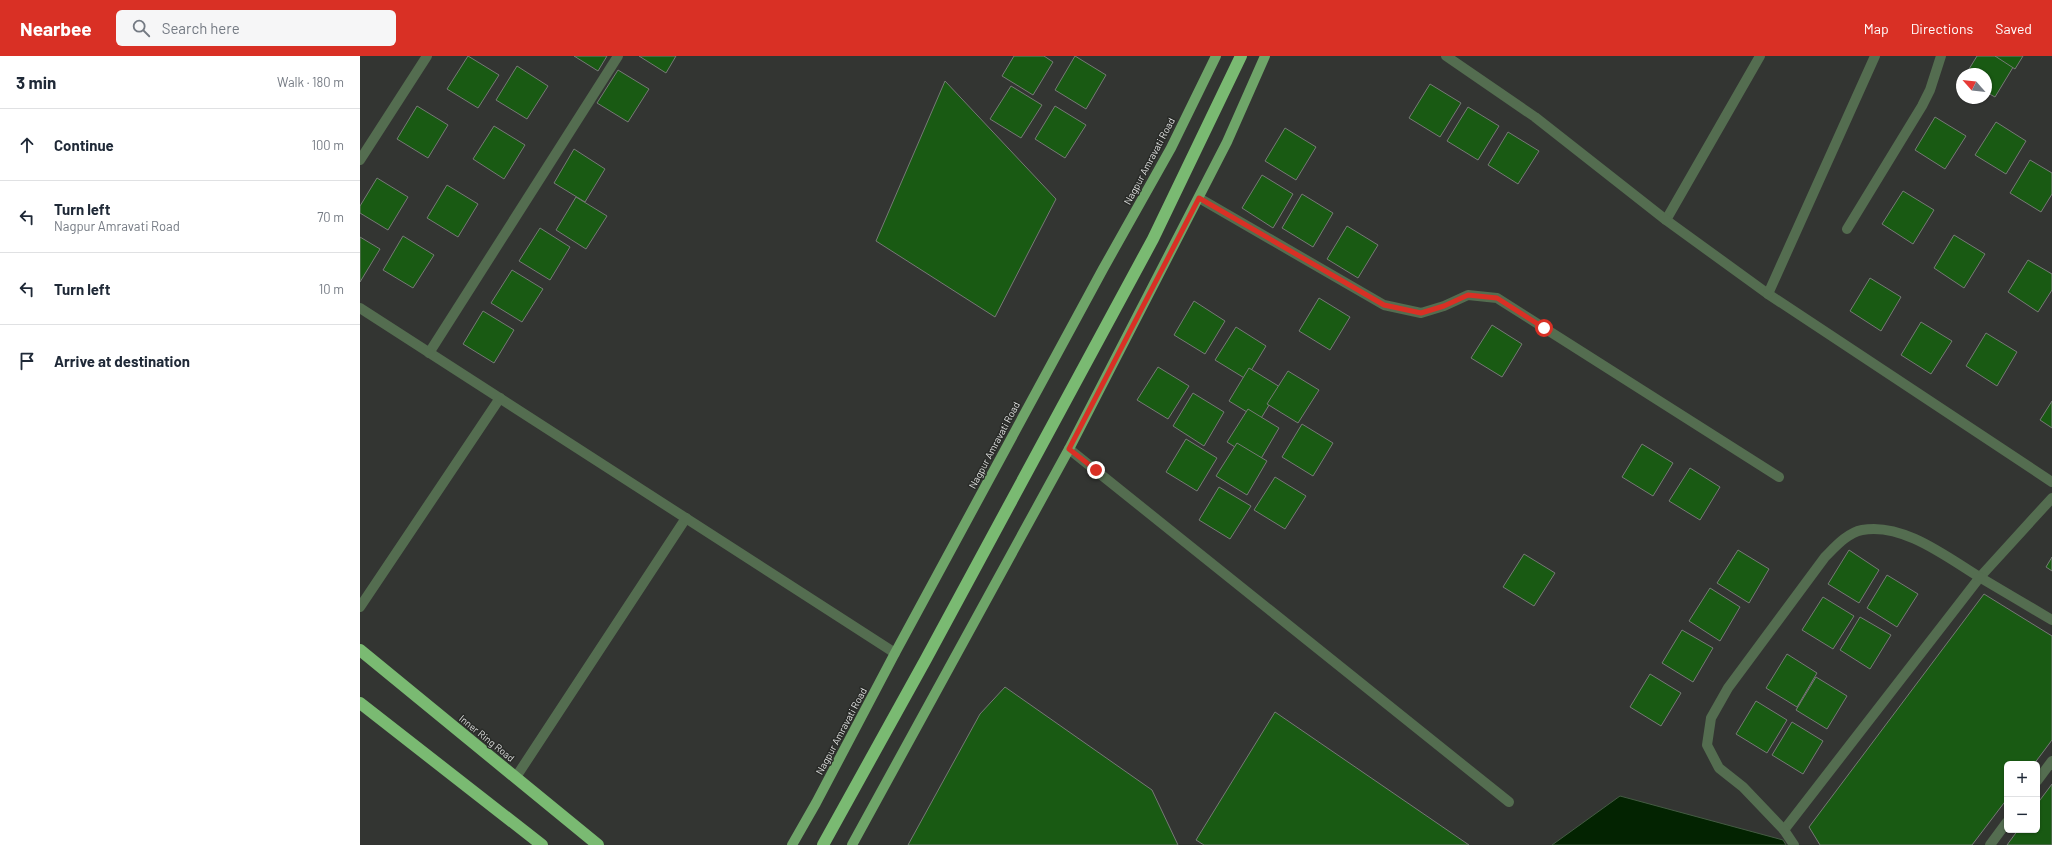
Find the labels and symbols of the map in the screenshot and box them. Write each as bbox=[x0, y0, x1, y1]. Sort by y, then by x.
north arrow bbox=[1956, 68, 1992, 104]
street label: Nagpur Amravati Road bbox=[1121, 115, 1177, 207]
route start bbox=[1535, 319, 1553, 337]
street label: Nagpur Amravati Road bbox=[966, 399, 1022, 491]
route end bbox=[1087, 461, 1105, 479]
street label: Nagpur Amravati Road bbox=[813, 685, 869, 777]
street label: Inner Ring Road bbox=[457, 712, 517, 764]

